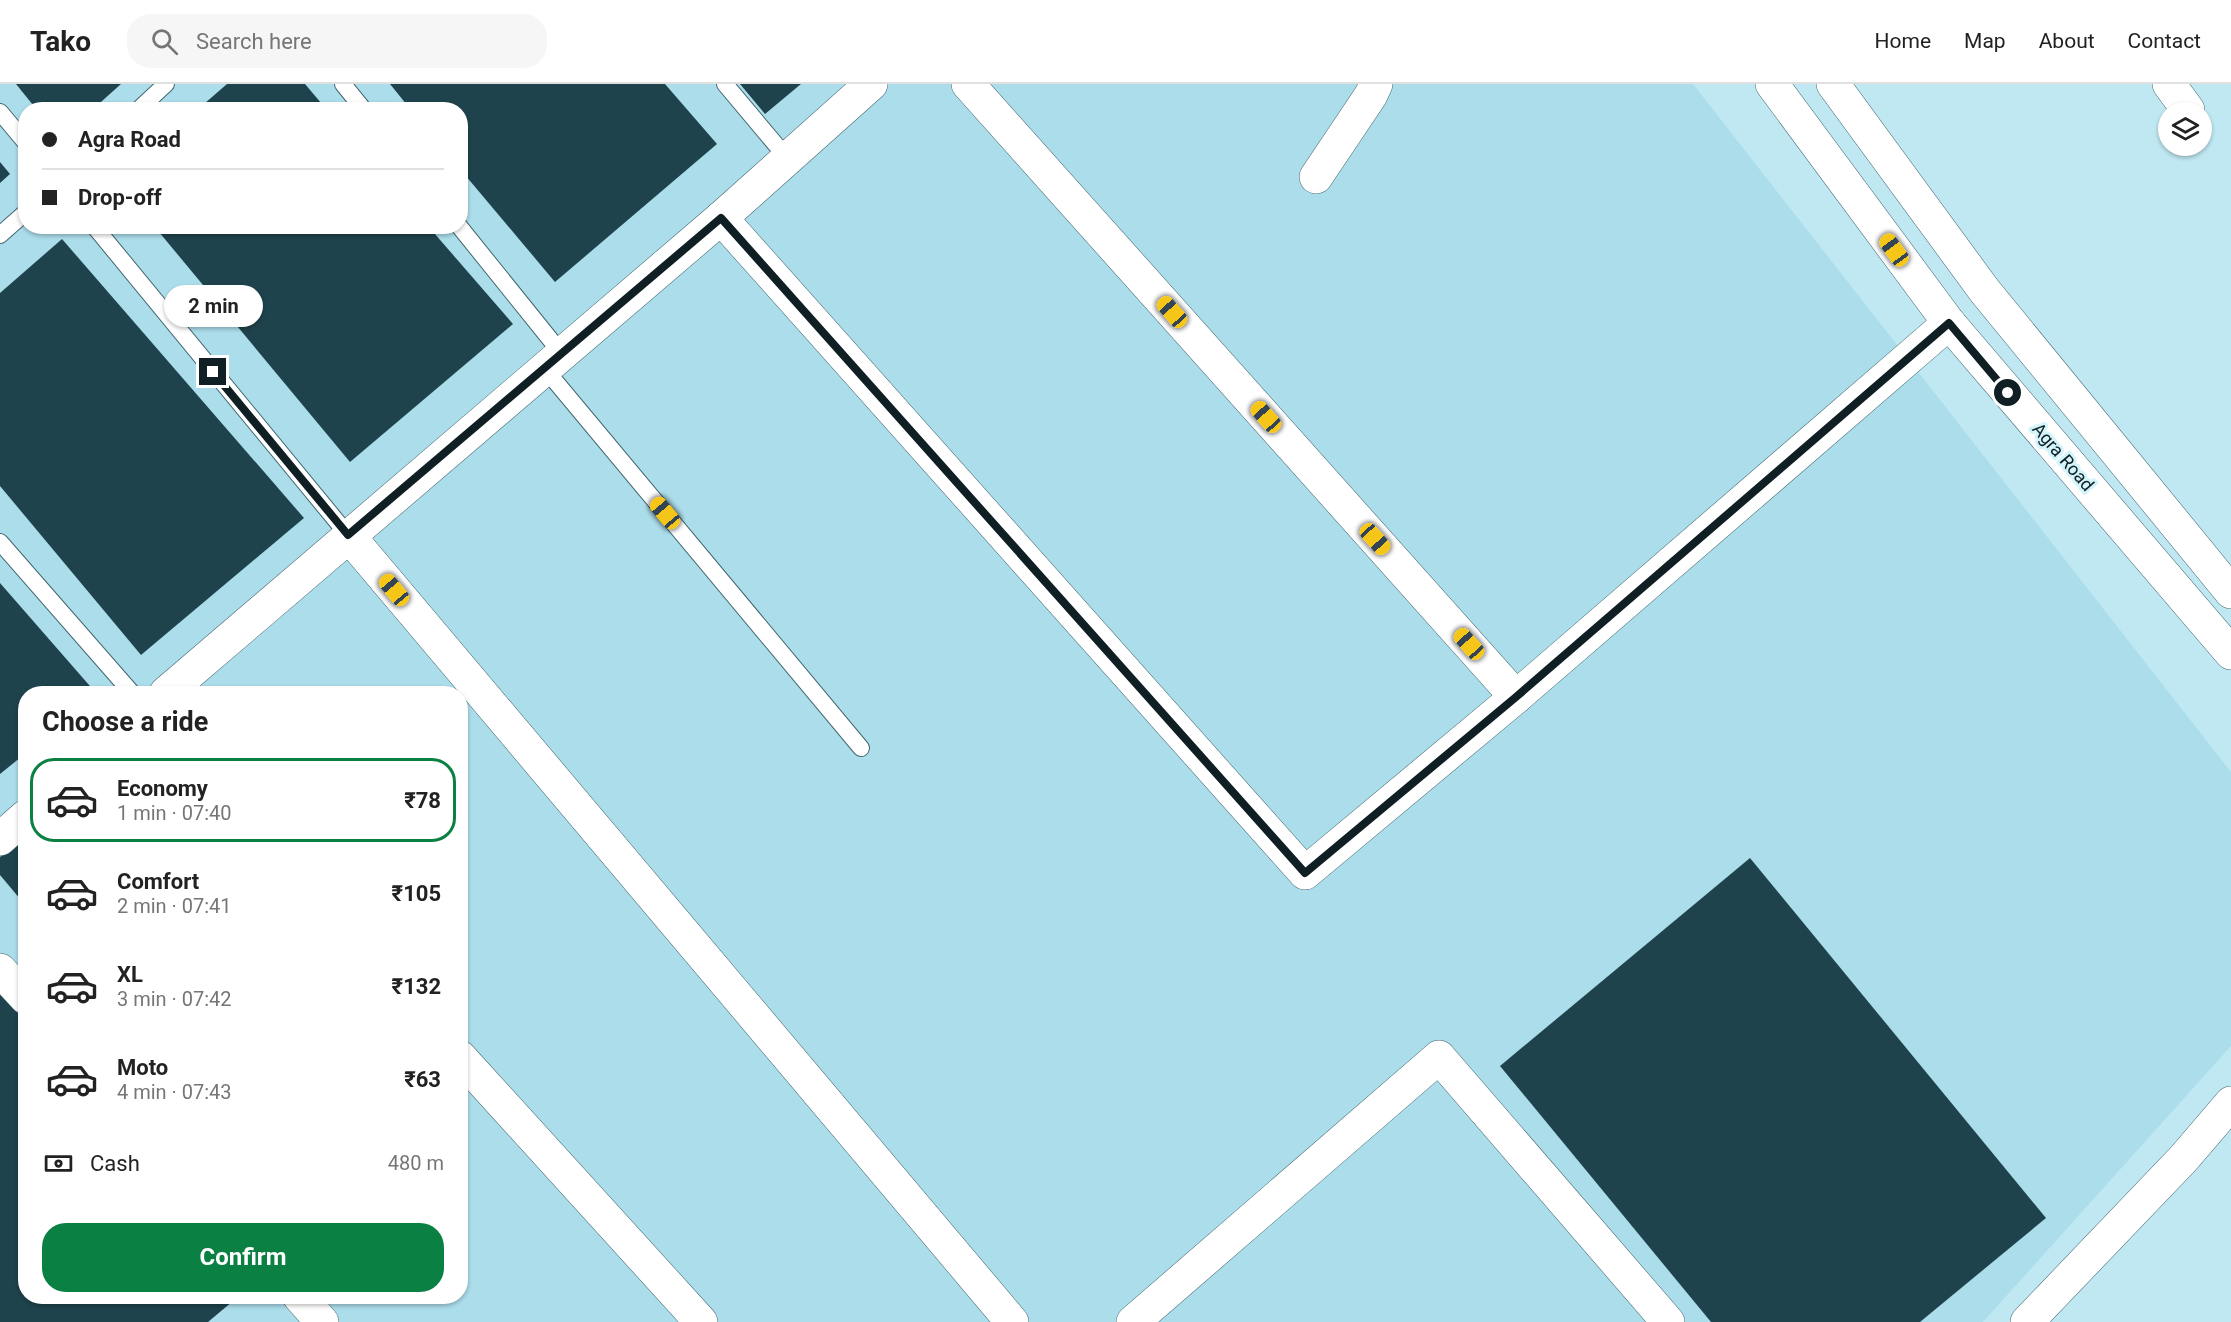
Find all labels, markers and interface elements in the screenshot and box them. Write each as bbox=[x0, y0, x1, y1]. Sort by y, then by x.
search box bbox=[127, 14, 547, 68]
text: Tako bbox=[30, 25, 91, 58]
icon: search bbox=[148, 25, 181, 58]
text: Search here bbox=[196, 29, 312, 54]
text: Home bbox=[1875, 29, 1931, 53]
text: Map bbox=[1964, 29, 2006, 53]
text: About bbox=[2039, 29, 2095, 53]
text: Contact bbox=[2128, 29, 2201, 53]
map controls bbox=[2158, 102, 2212, 156]
button: layers bbox=[2158, 102, 2212, 156]
text: Agra Road bbox=[78, 127, 181, 152]
text: Drop-off bbox=[78, 185, 162, 210]
car bbox=[1876, 230, 1912, 270]
callout: 2 min bbox=[164, 285, 262, 327]
car bbox=[1153, 293, 1191, 331]
text: 2 min bbox=[188, 294, 239, 318]
route end bbox=[199, 358, 226, 385]
route start bbox=[1994, 379, 2021, 406]
car bbox=[1247, 398, 1285, 436]
street label: Agra Road bbox=[2028, 418, 2099, 495]
car bbox=[647, 493, 683, 533]
car bbox=[1356, 520, 1394, 558]
car bbox=[376, 570, 412, 610]
car bbox=[1450, 625, 1488, 663]
text: Choose a ride bbox=[42, 706, 208, 738]
icon: car bbox=[45, 773, 99, 827]
text: Economy bbox=[117, 776, 208, 801]
text: ₹78 bbox=[404, 788, 441, 813]
text: 1 min · 07:40 bbox=[117, 801, 232, 825]
icon: car bbox=[45, 866, 99, 920]
text: Comfort bbox=[117, 869, 199, 894]
text: ₹105 bbox=[392, 881, 441, 906]
text: 2 min · 07:41 bbox=[117, 894, 232, 918]
icon: car bbox=[45, 959, 99, 1013]
text: XL bbox=[117, 962, 143, 987]
text: ₹132 bbox=[392, 974, 441, 999]
text: 3 min · 07:42 bbox=[117, 987, 232, 1011]
icon: car bbox=[45, 1052, 99, 1106]
text: Moto bbox=[117, 1055, 168, 1080]
text: ₹63 bbox=[404, 1067, 441, 1092]
text: 4 min · 07:43 bbox=[117, 1080, 232, 1104]
icon: cash bbox=[42, 1147, 75, 1180]
text: Cash bbox=[90, 1151, 140, 1176]
text: 480 m bbox=[388, 1151, 444, 1175]
button: Confirm bbox=[42, 1223, 444, 1292]

